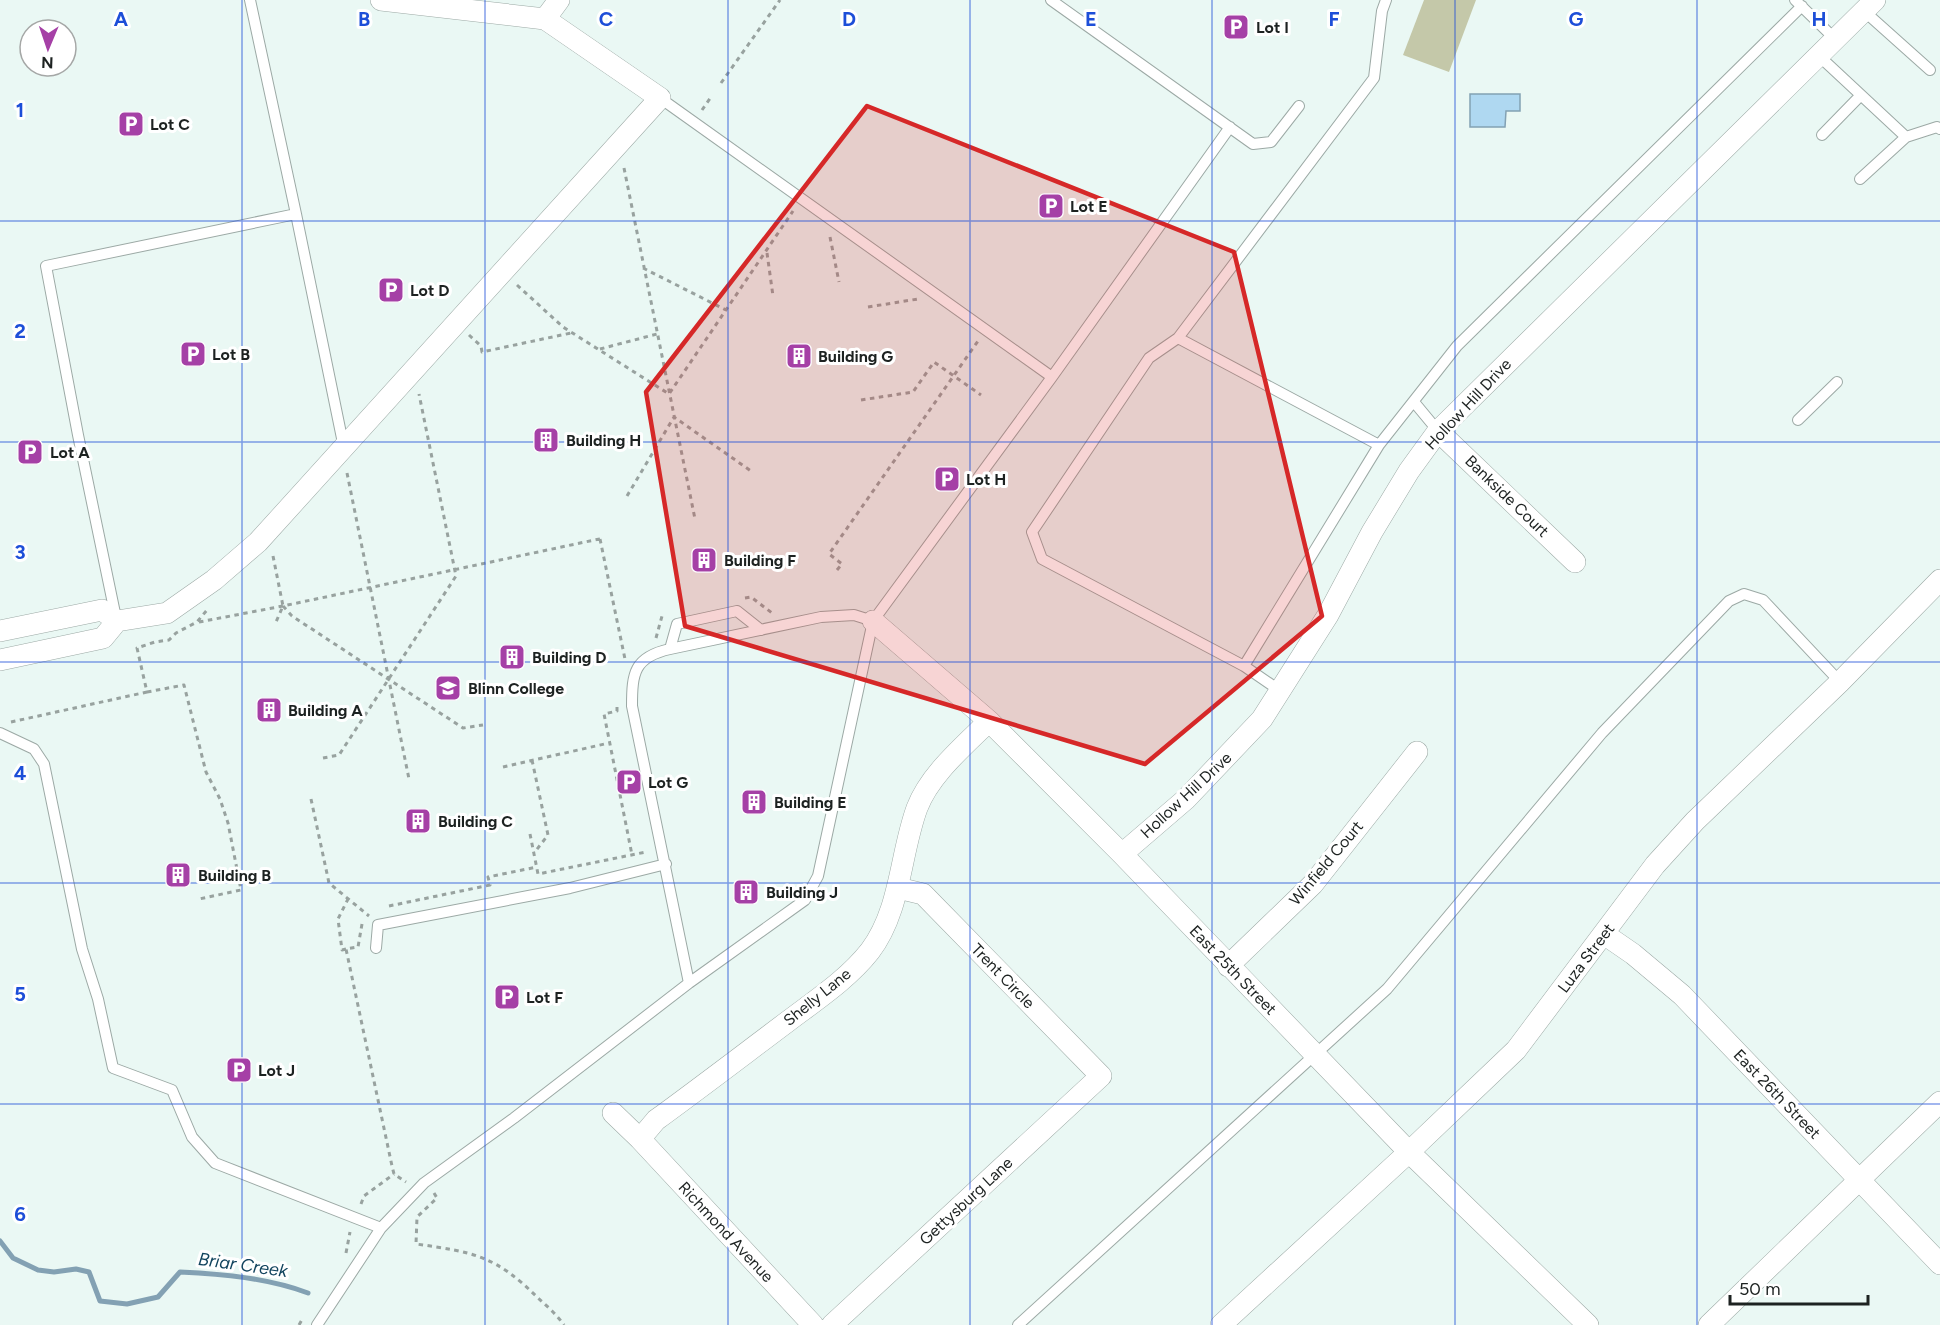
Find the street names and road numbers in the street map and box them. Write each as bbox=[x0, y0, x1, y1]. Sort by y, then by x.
street label: Hollow Hill Drive bbox=[1421, 354, 1515, 453]
street label: Bankside Court bbox=[1461, 451, 1553, 541]
street label: Hollow Hill Drive bbox=[1137, 748, 1236, 842]
street label: Winfield Court bbox=[1285, 817, 1367, 909]
street label: Luza Street bbox=[1554, 920, 1618, 996]
street label: East 25th Street bbox=[1186, 921, 1280, 1019]
street label: Trent Circle bbox=[967, 940, 1039, 1013]
street label: Shelly Lane bbox=[780, 964, 855, 1030]
street label: East 26th Street bbox=[1730, 1045, 1824, 1143]
street label: Gettysburg Lane bbox=[916, 1153, 1017, 1249]
street label: Richmond Avenue bbox=[675, 1178, 778, 1286]

